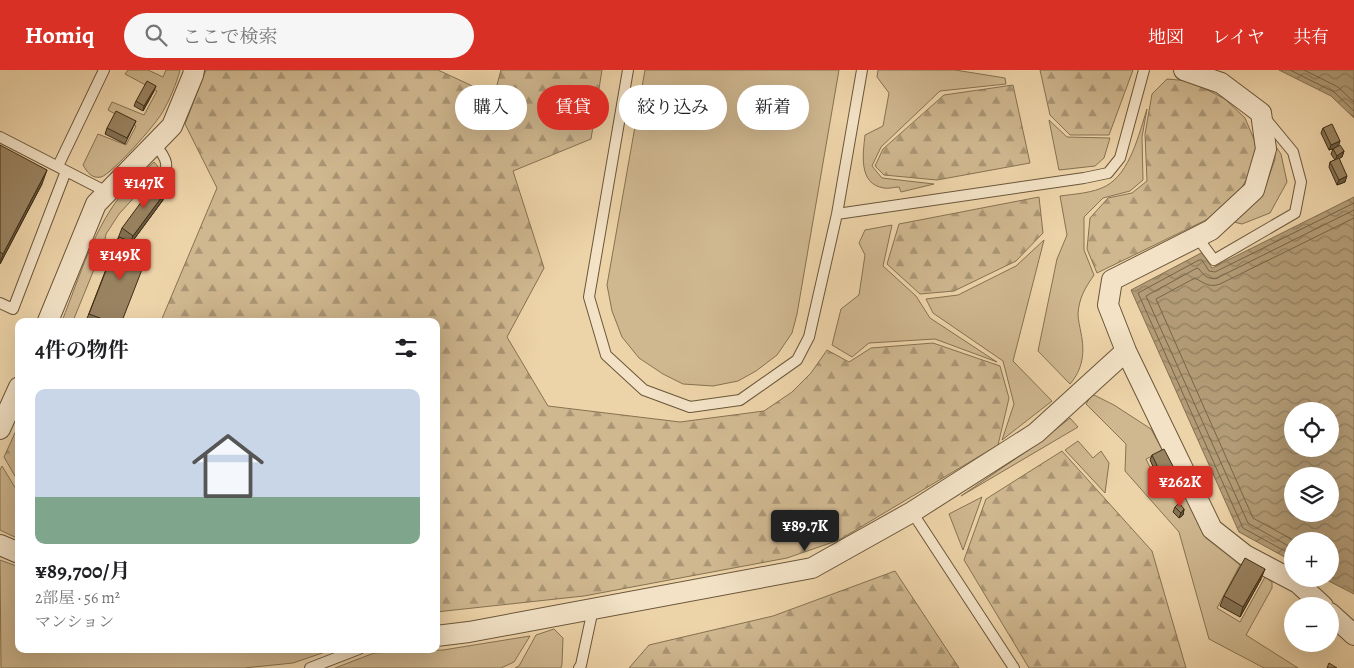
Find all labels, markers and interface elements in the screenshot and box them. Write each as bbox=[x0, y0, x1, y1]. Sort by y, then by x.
search box bbox=[124, 13, 474, 58]
text: Homiq bbox=[25, 19, 94, 51]
icon: search bbox=[142, 21, 170, 49]
text: ここで検索 bbox=[182, 24, 277, 50]
text: 地図 bbox=[1148, 25, 1184, 49]
text: レイヤ bbox=[1212, 25, 1265, 49]
text: 共有 bbox=[1293, 25, 1329, 49]
chip: 購入 bbox=[455, 85, 527, 130]
chip: 賃貸 bbox=[537, 85, 609, 130]
chip: 絞り込み bbox=[619, 85, 727, 130]
chip: 新着 bbox=[737, 85, 809, 130]
pin: ¥147K bbox=[109, 166, 179, 209]
text: ¥147K bbox=[124, 172, 164, 194]
pin: ¥149K bbox=[85, 238, 155, 281]
text: ¥149K bbox=[100, 244, 140, 266]
icon: filters bbox=[392, 334, 420, 362]
text: 4件の物件 bbox=[35, 336, 129, 364]
map controls bbox=[1284, 402, 1339, 652]
button: locate bbox=[1284, 402, 1339, 457]
icon: home bbox=[183, 421, 273, 511]
pin: ¥262K bbox=[1145, 466, 1215, 508]
button: layers bbox=[1284, 467, 1339, 522]
text: ¥262K bbox=[1159, 471, 1201, 493]
pin: ¥89.7K bbox=[764, 510, 846, 552]
text: ¥89.7K bbox=[782, 515, 828, 537]
button: + bbox=[1284, 532, 1339, 587]
text: ¥89,700/月 bbox=[35, 557, 131, 585]
text: 2部屋 · 56 m² bbox=[35, 587, 120, 609]
button: − bbox=[1284, 597, 1339, 652]
text: マンション bbox=[35, 611, 114, 633]

